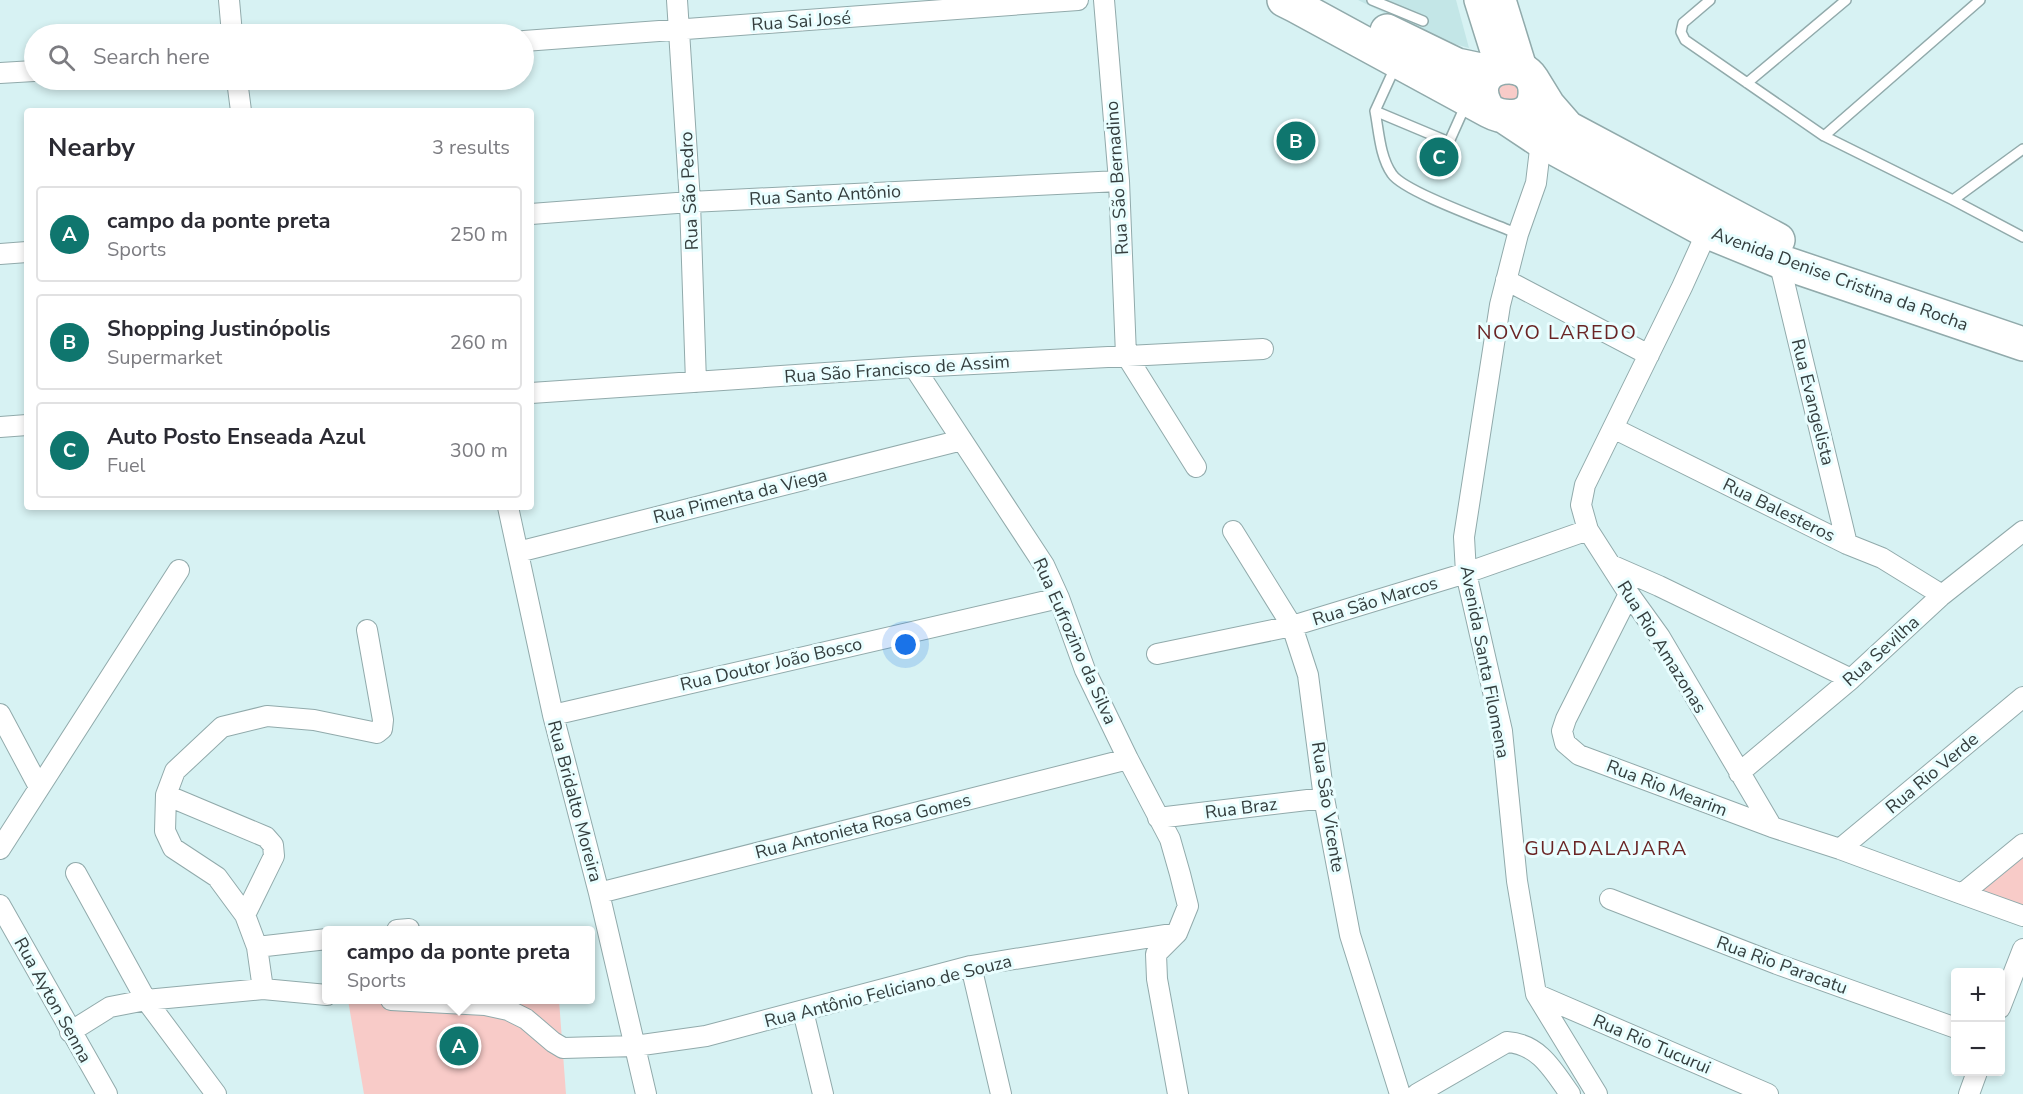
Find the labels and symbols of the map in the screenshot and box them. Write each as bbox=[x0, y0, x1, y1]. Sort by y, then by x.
street label: Rua Sai José bbox=[750, 6, 852, 36]
street label: Rua São Bernadino bbox=[1100, 100, 1134, 256]
pin: B bbox=[1276, 118, 1316, 164]
street label: Rua São Pedro bbox=[674, 131, 704, 251]
pin: C bbox=[1420, 134, 1458, 180]
street label: Rua Santo Antônio bbox=[748, 179, 902, 211]
street label: Avenida Denise Cristina da Rocha bbox=[1708, 221, 1972, 337]
district label: NOVO LAREDO bbox=[1477, 319, 1637, 346]
street label: Rua Evangelista bbox=[1786, 336, 1840, 468]
street label: Rua São Francisco de Assim bbox=[783, 349, 1011, 389]
street label: Rua Pimenta da Viega bbox=[651, 463, 829, 529]
street label: Rua Balesteros bbox=[1719, 472, 1839, 548]
street label: Rua Eufrozino da Silva bbox=[1027, 554, 1123, 728]
street label: Avenida Santa Filomena bbox=[1455, 564, 1515, 760]
street label: Rua São Marcos bbox=[1310, 571, 1440, 631]
street label: Rua Rio Amazonas bbox=[1612, 576, 1712, 718]
street label: Rua Sevilha bbox=[1838, 610, 1924, 692]
your location bbox=[891, 630, 920, 659]
street label: Rua Doutor João Bosco bbox=[678, 631, 864, 697]
street label: Rua Bridalto Moreira bbox=[542, 717, 608, 885]
street label: Rua Rio Verde bbox=[1880, 727, 1984, 819]
street label: Rua São Vicente bbox=[1306, 740, 1350, 874]
street label: Rua Rio Mearim bbox=[1603, 754, 1731, 822]
street label: Rua Antonieta Rosa Gomes bbox=[753, 788, 973, 864]
street label: Rua Braz bbox=[1203, 792, 1279, 824]
district label: GUADALAJARA bbox=[1524, 835, 1688, 862]
street label: Rua Rio Paracatu bbox=[1713, 930, 1851, 1000]
street label: Rua Ayton Senna bbox=[9, 933, 97, 1067]
street label: Rua Antônio Feliciano de Souza bbox=[762, 949, 1014, 1033]
street label: Rua Rio Tucurui bbox=[1589, 1008, 1715, 1080]
pin: A bbox=[440, 1024, 478, 1068]

